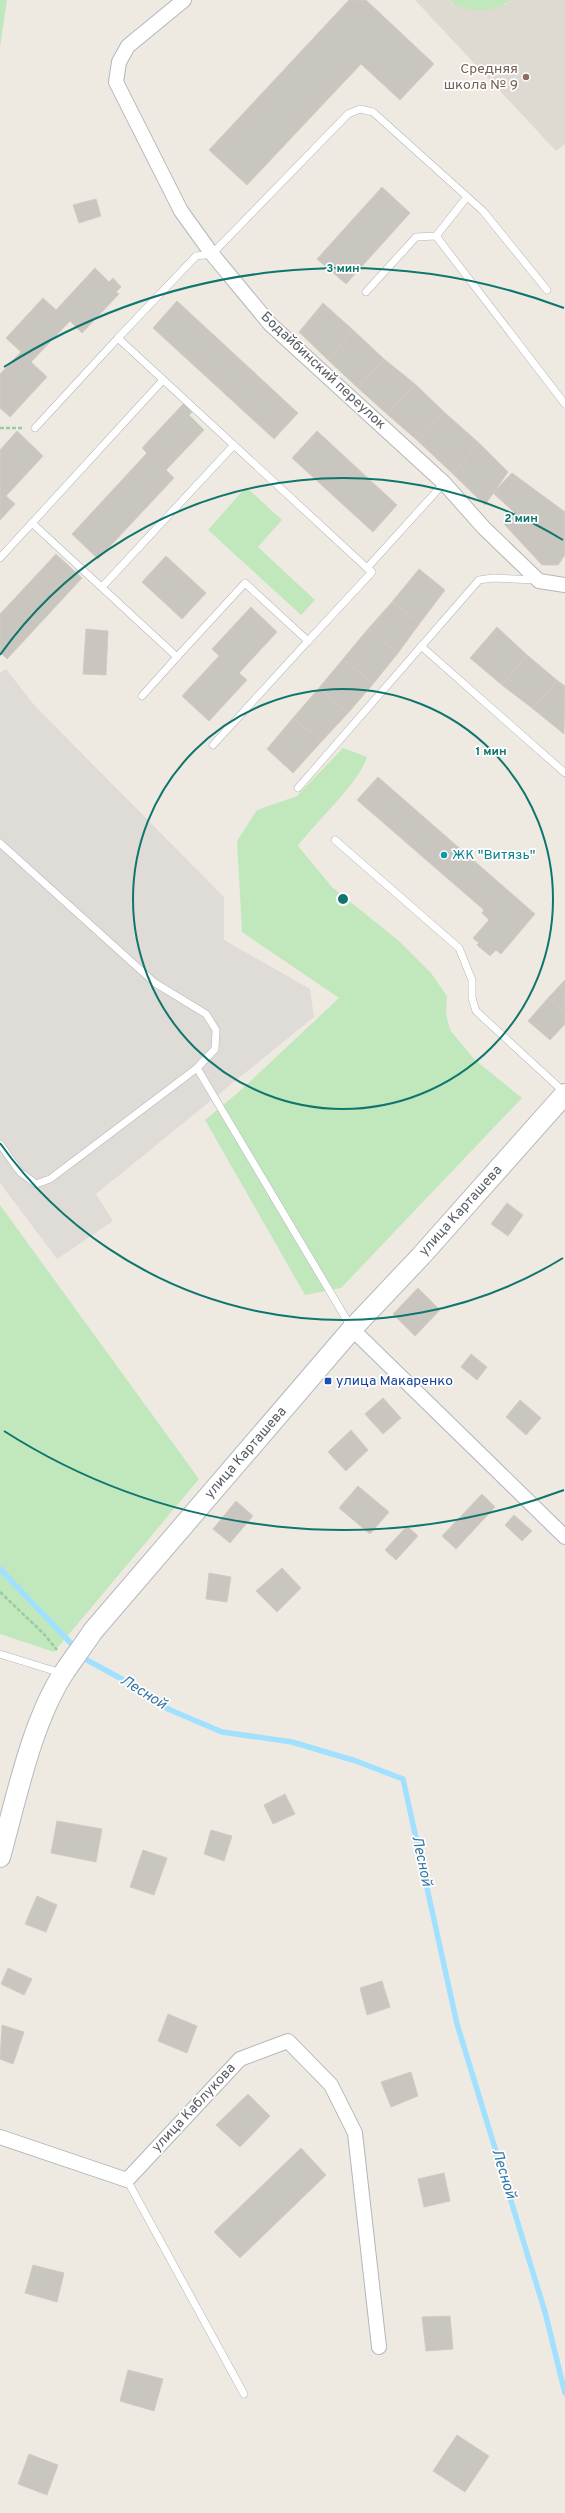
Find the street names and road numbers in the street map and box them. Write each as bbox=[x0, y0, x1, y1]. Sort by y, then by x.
street label: Бодайбинский переулок bbox=[257, 309, 389, 433]
street label: улица Карташева bbox=[416, 1162, 506, 1260]
street label: улица Карташева bbox=[201, 1404, 291, 1502]
street label: улица Каблукова bbox=[148, 2060, 240, 2156]

